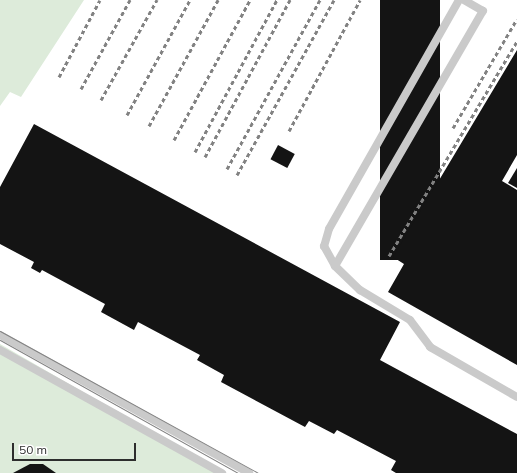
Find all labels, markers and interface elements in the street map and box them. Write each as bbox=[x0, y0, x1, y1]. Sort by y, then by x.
scale bar bbox=[14, 435, 138, 461]
text: 50 m bbox=[19, 442, 47, 457]

